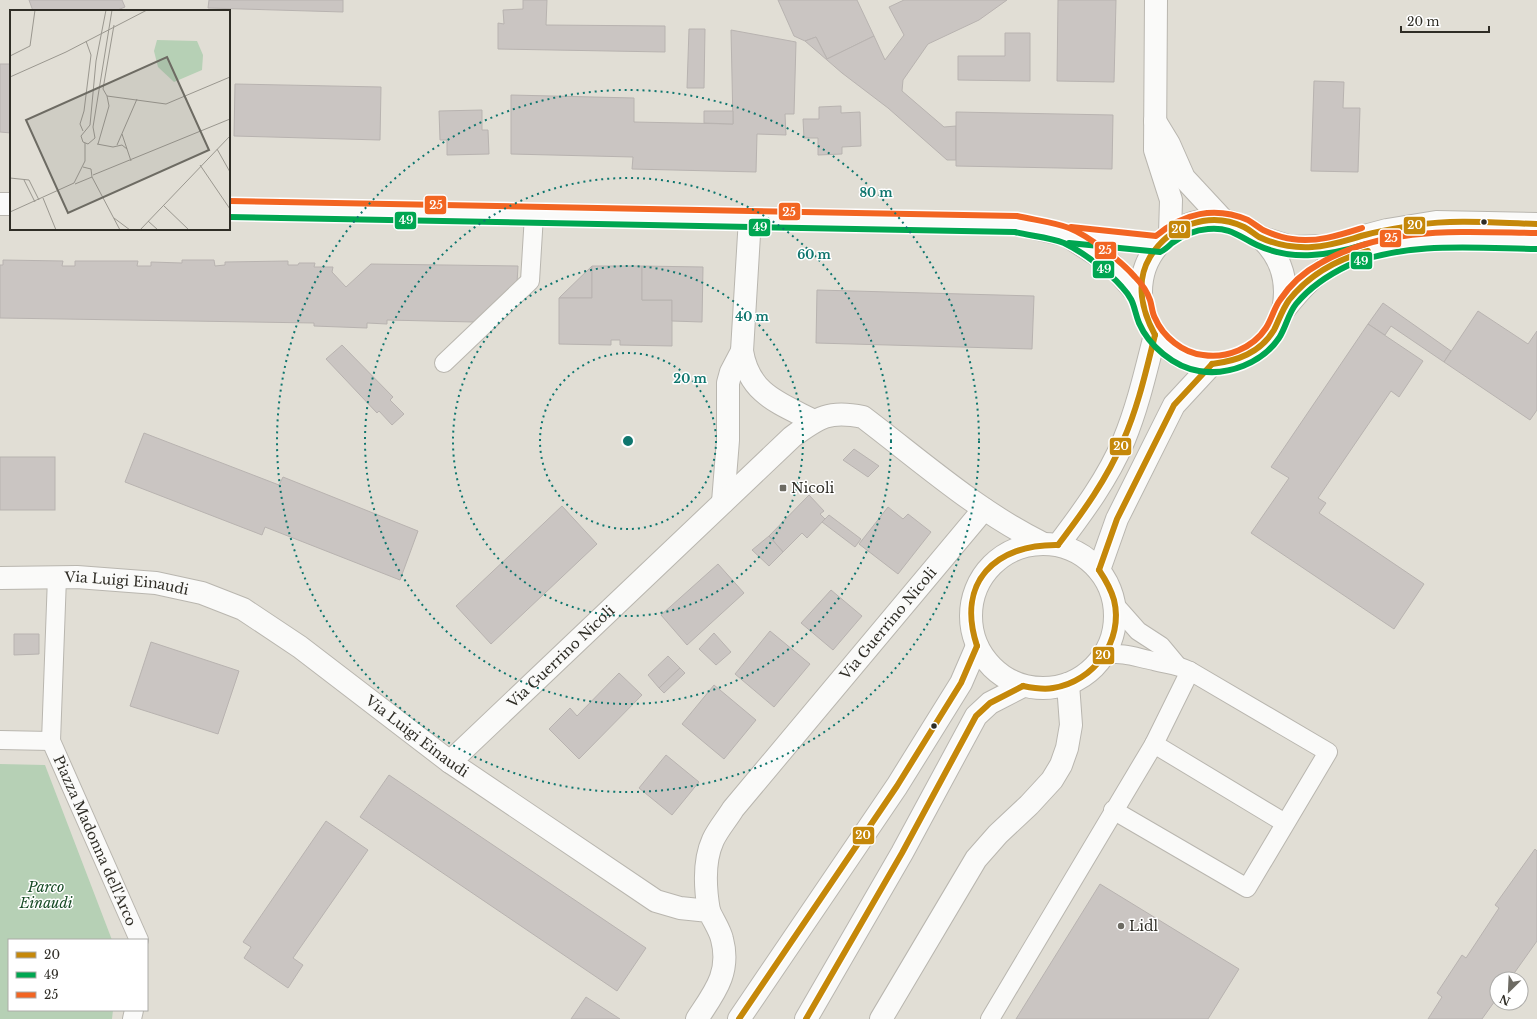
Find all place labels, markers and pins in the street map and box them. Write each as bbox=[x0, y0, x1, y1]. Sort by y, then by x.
unlabelled marker bbox=[1479, 217, 1489, 227]
centre of rings bbox=[621, 434, 635, 448]
place label: Nicoli bbox=[791, 479, 834, 497]
marker: Nicoli bbox=[778, 483, 788, 493]
unlabelled marker bbox=[929, 721, 939, 731]
place label: Lidl bbox=[1129, 917, 1158, 935]
marker: Lidl bbox=[1116, 921, 1126, 931]

